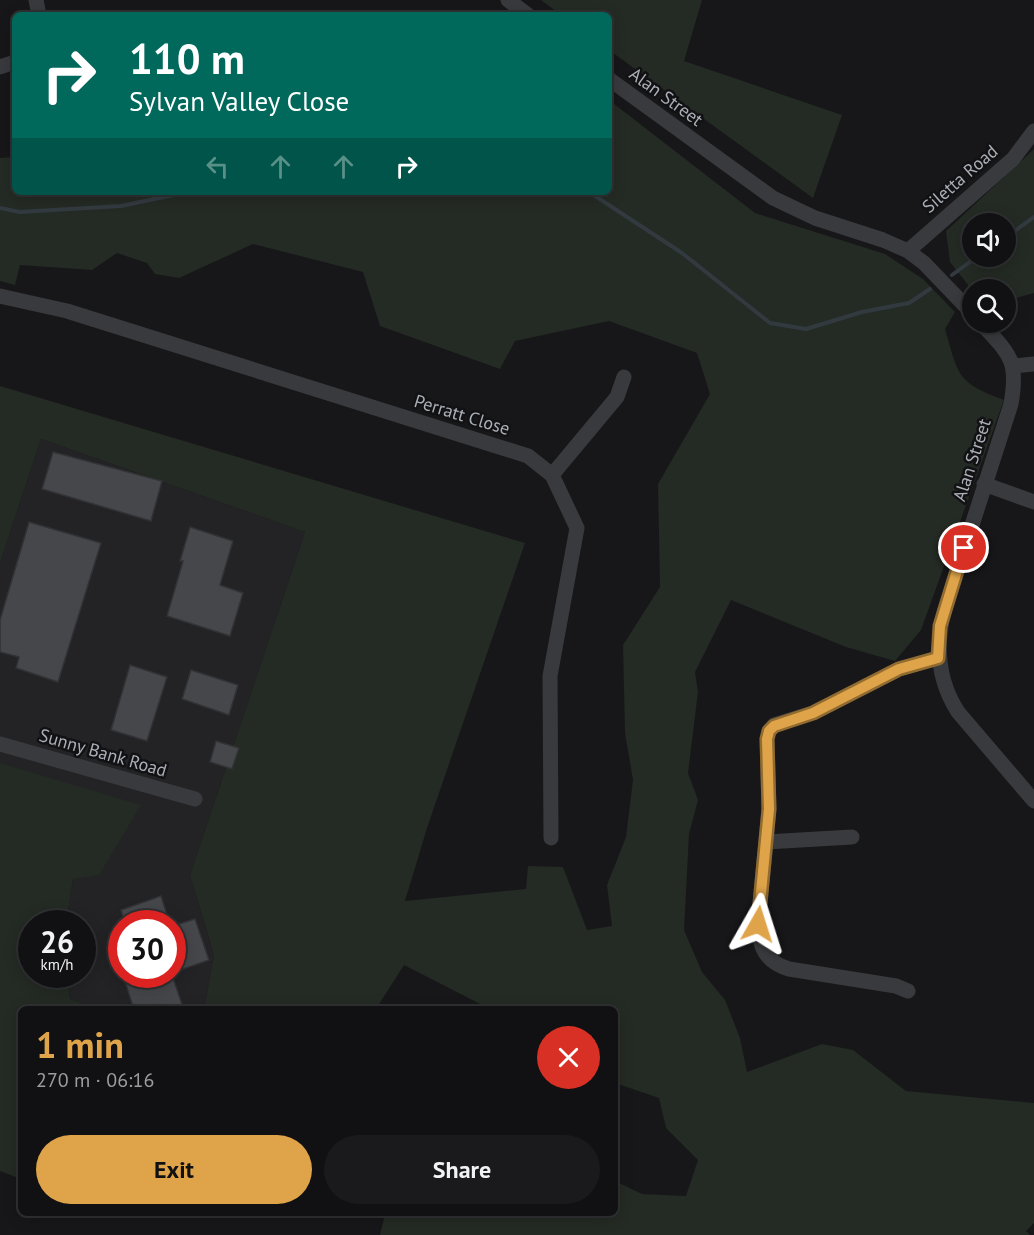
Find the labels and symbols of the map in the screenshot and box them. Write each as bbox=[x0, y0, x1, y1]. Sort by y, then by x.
street label: Alan Street bbox=[625, 62, 708, 131]
street label: Siletta Road bbox=[917, 139, 1002, 218]
street label: Perratt Close bbox=[412, 389, 513, 440]
street label: Alan Street bbox=[947, 416, 996, 504]
pin bbox=[938, 522, 989, 573]
street label: Sunny Bank Road bbox=[37, 723, 170, 782]
position arrow bbox=[726, 892, 790, 956]
speed limit sign: 30 bbox=[108, 910, 186, 988]

